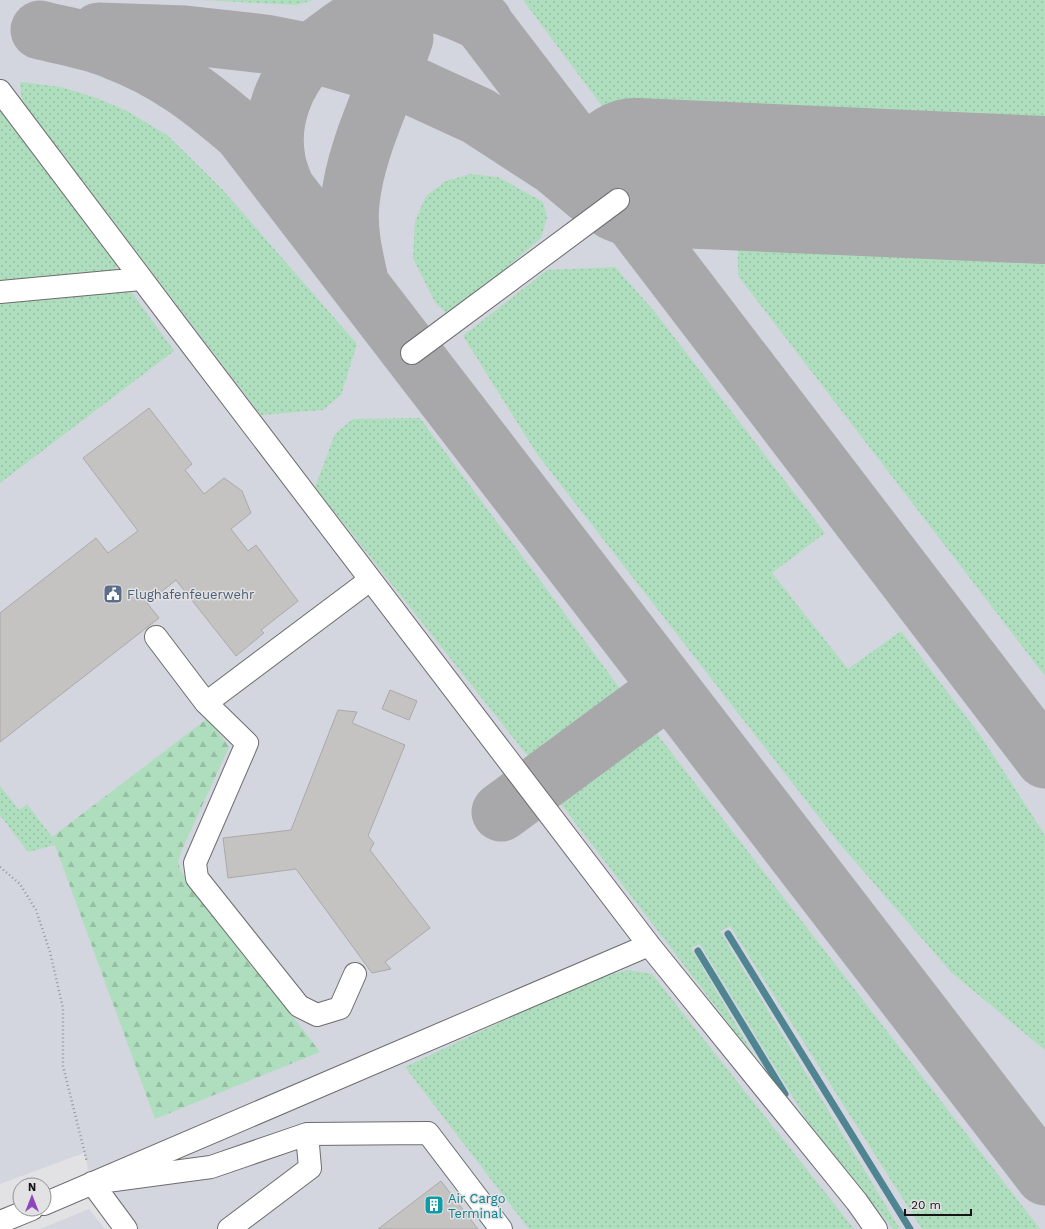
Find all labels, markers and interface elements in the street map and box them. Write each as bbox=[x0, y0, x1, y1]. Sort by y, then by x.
public building icon: Flughafenfeuerwehr bbox=[102, 583, 124, 605]
place label: Flughafenfeuerwehr bbox=[127, 587, 254, 602]
north arrow bbox=[12, 1177, 52, 1217]
text: N bbox=[28, 1181, 36, 1194]
place label: Air Cargo Terminal bbox=[448, 1191, 506, 1221]
scale bar bbox=[905, 1191, 971, 1217]
building icon: Air Cargo Terminal bbox=[423, 1194, 445, 1216]
text: 20 m bbox=[911, 1198, 941, 1212]

